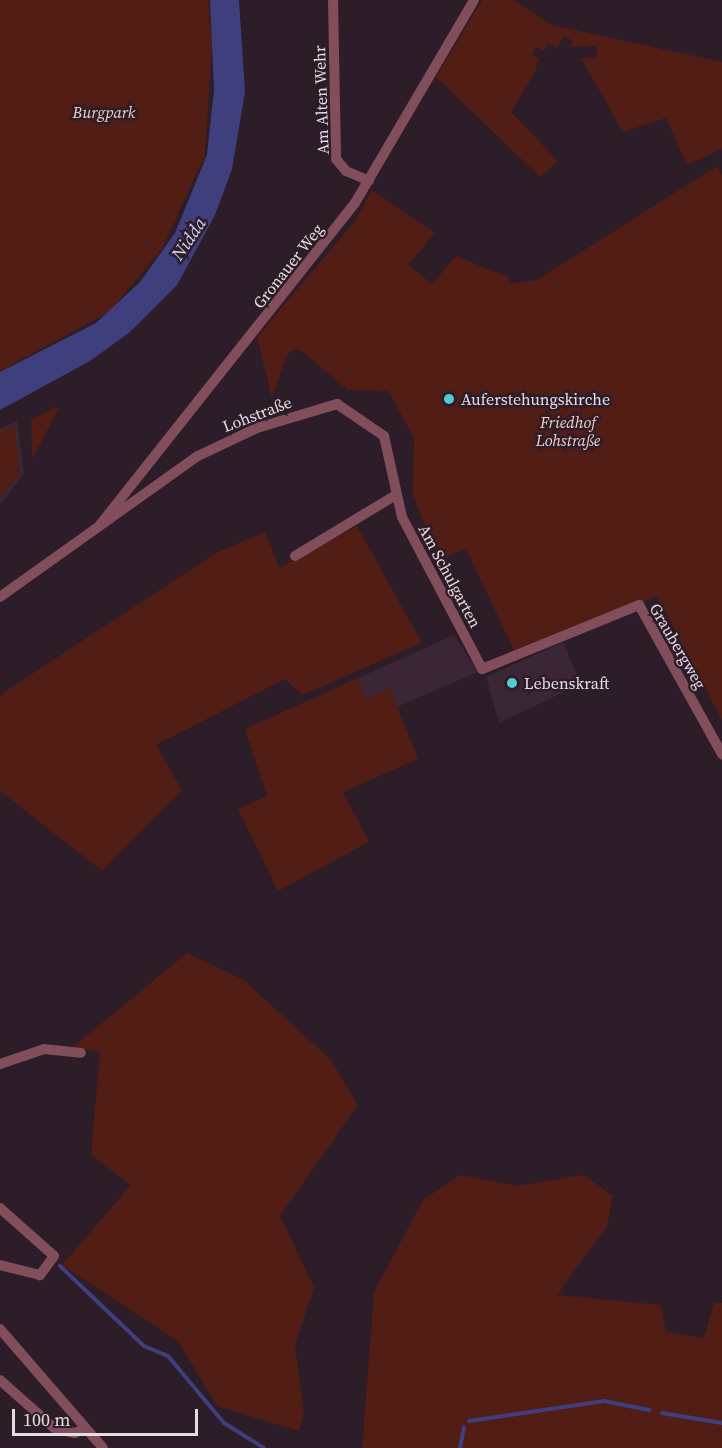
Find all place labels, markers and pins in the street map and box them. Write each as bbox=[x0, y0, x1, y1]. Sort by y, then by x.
place label: Auferstehungskirche bbox=[461, 389, 610, 409]
marker: Auferstehungskirche bbox=[442, 392, 456, 406]
place label: Lebenskraft bbox=[524, 673, 609, 693]
marker: Lebenskraft bbox=[505, 676, 519, 690]

